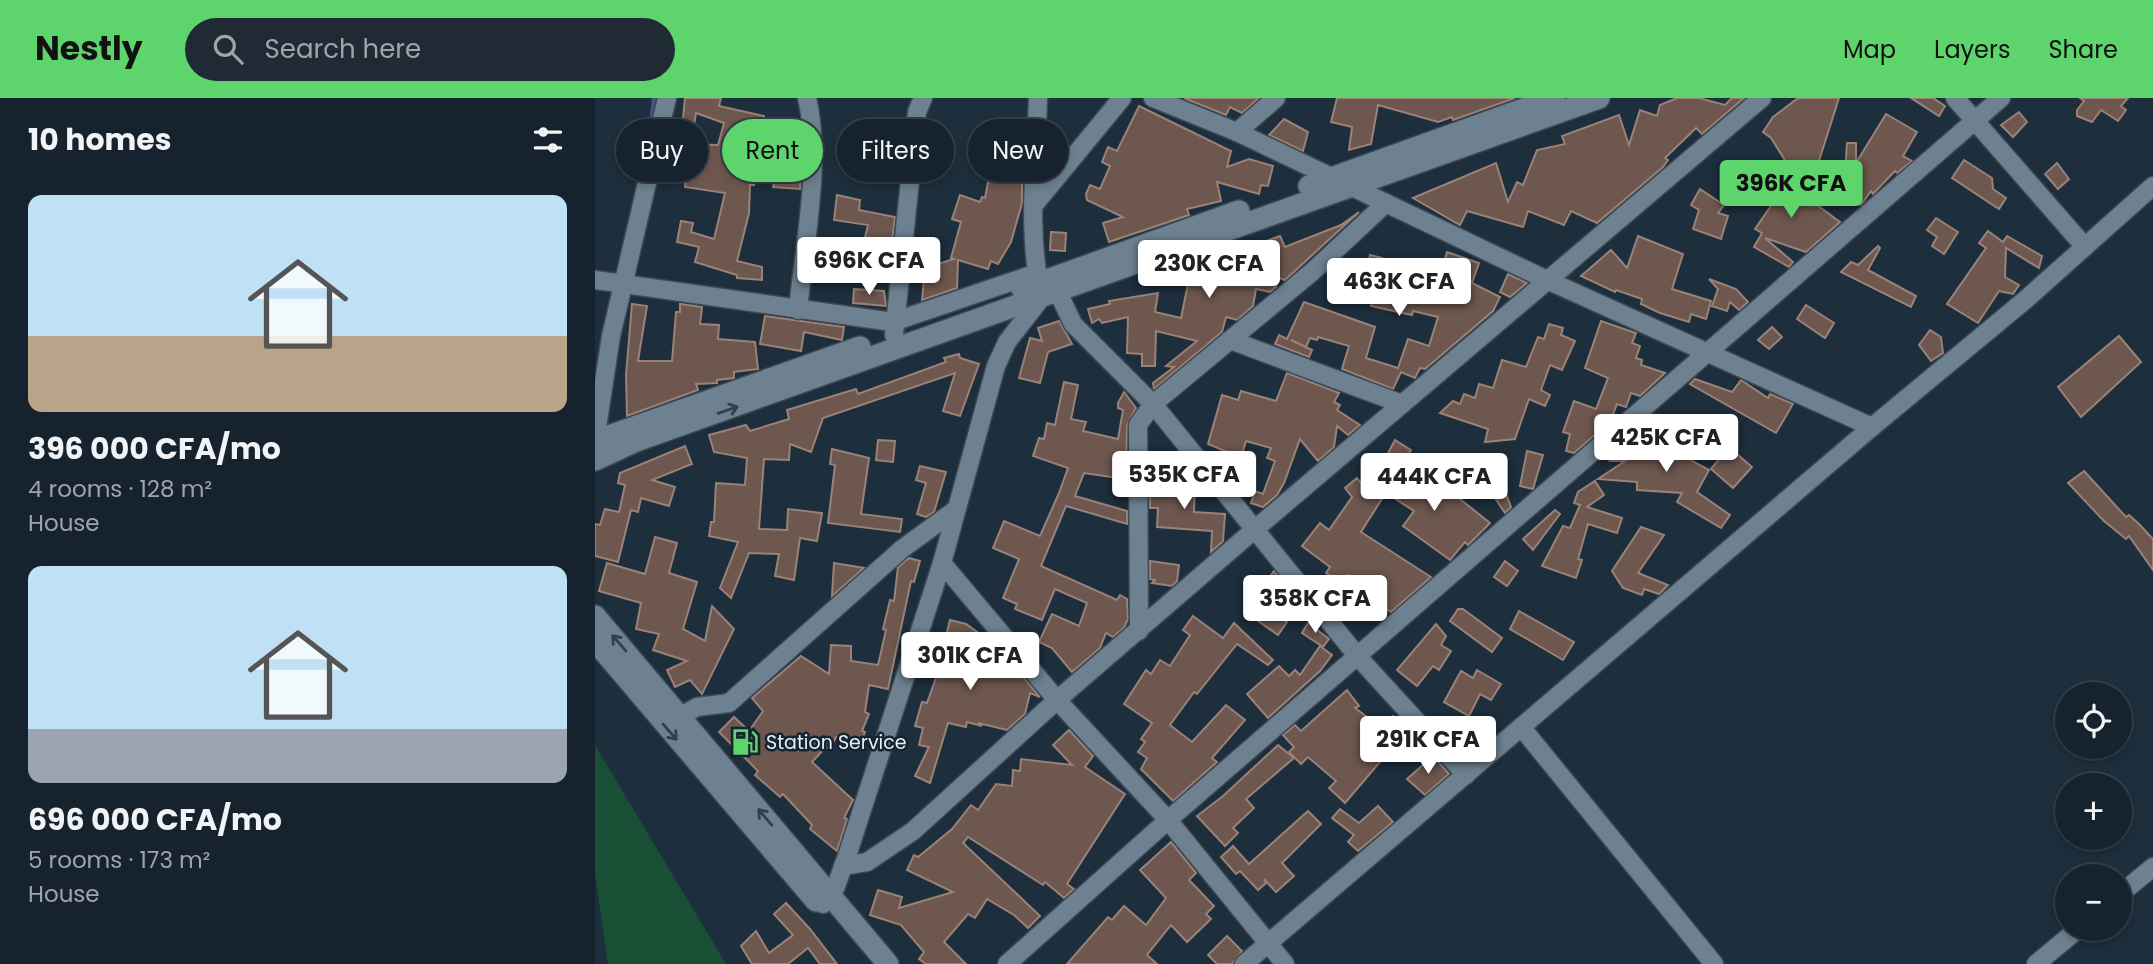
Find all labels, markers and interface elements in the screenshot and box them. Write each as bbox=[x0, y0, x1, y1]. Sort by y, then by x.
search box bbox=[185, 18, 675, 81]
text: Nestly bbox=[35, 25, 143, 72]
icon: search bbox=[209, 30, 247, 68]
text: Search here bbox=[265, 31, 421, 67]
text: Map bbox=[1843, 33, 1896, 66]
text: Layers bbox=[1934, 33, 2010, 66]
text: Share bbox=[2048, 33, 2118, 66]
text: 10 homes bbox=[28, 118, 172, 161]
chip: Buy bbox=[616, 119, 708, 182]
chip: Rent bbox=[722, 119, 823, 182]
chip: Filters bbox=[837, 119, 954, 182]
chip: New bbox=[968, 119, 1068, 182]
icon: filters bbox=[529, 121, 567, 159]
pin: 396K CFA bbox=[1719, 160, 1863, 220]
text: 396K CFA bbox=[1736, 167, 1846, 199]
pin: 696K CFA bbox=[797, 238, 941, 297]
pin: 230K CFA bbox=[1137, 240, 1281, 300]
icon: home bbox=[235, 241, 361, 367]
text: 696K CFA bbox=[813, 244, 925, 276]
text: 230K CFA bbox=[1154, 247, 1264, 279]
pin: 463K CFA bbox=[1327, 258, 1471, 318]
text: 463K CFA bbox=[1343, 265, 1455, 297]
one-way arrow bbox=[716, 403, 738, 416]
pin: 425K CFA bbox=[1594, 414, 1738, 474]
text: 425K CFA bbox=[1610, 421, 1722, 453]
text: 396 000 CFA/mo bbox=[28, 427, 281, 470]
pin: 535K CFA bbox=[1112, 452, 1256, 511]
pin: 444K CFA bbox=[1362, 454, 1506, 513]
text: 535K CFA bbox=[1128, 458, 1240, 490]
text: 444K CFA bbox=[1377, 460, 1491, 492]
text: 4 rooms · 128 m² bbox=[28, 473, 212, 505]
text: House bbox=[28, 507, 100, 539]
pin: 358K CFA bbox=[1243, 575, 1387, 635]
text: 358K CFA bbox=[1259, 582, 1371, 614]
icon: home bbox=[235, 612, 361, 738]
pin: 301K CFA bbox=[898, 632, 1042, 692]
one-way arrow bbox=[611, 635, 627, 653]
text: 301K CFA bbox=[917, 639, 1023, 671]
map controls bbox=[2055, 682, 2132, 941]
button: locate bbox=[2055, 682, 2132, 759]
pin: 291K CFA bbox=[1356, 716, 1500, 776]
one-way arrow bbox=[662, 722, 678, 740]
text: 291K CFA bbox=[1376, 723, 1480, 755]
fuel station icon: Station Service bbox=[730, 727, 760, 757]
place label: Station Service bbox=[766, 729, 907, 756]
button: + bbox=[2055, 773, 2132, 850]
text: 696 000 CFA/mo bbox=[28, 798, 282, 841]
one-way arrow bbox=[758, 809, 773, 827]
text: 5 rooms · 173 m² bbox=[28, 844, 210, 876]
button: − bbox=[2055, 864, 2132, 941]
text: House bbox=[28, 878, 100, 910]

